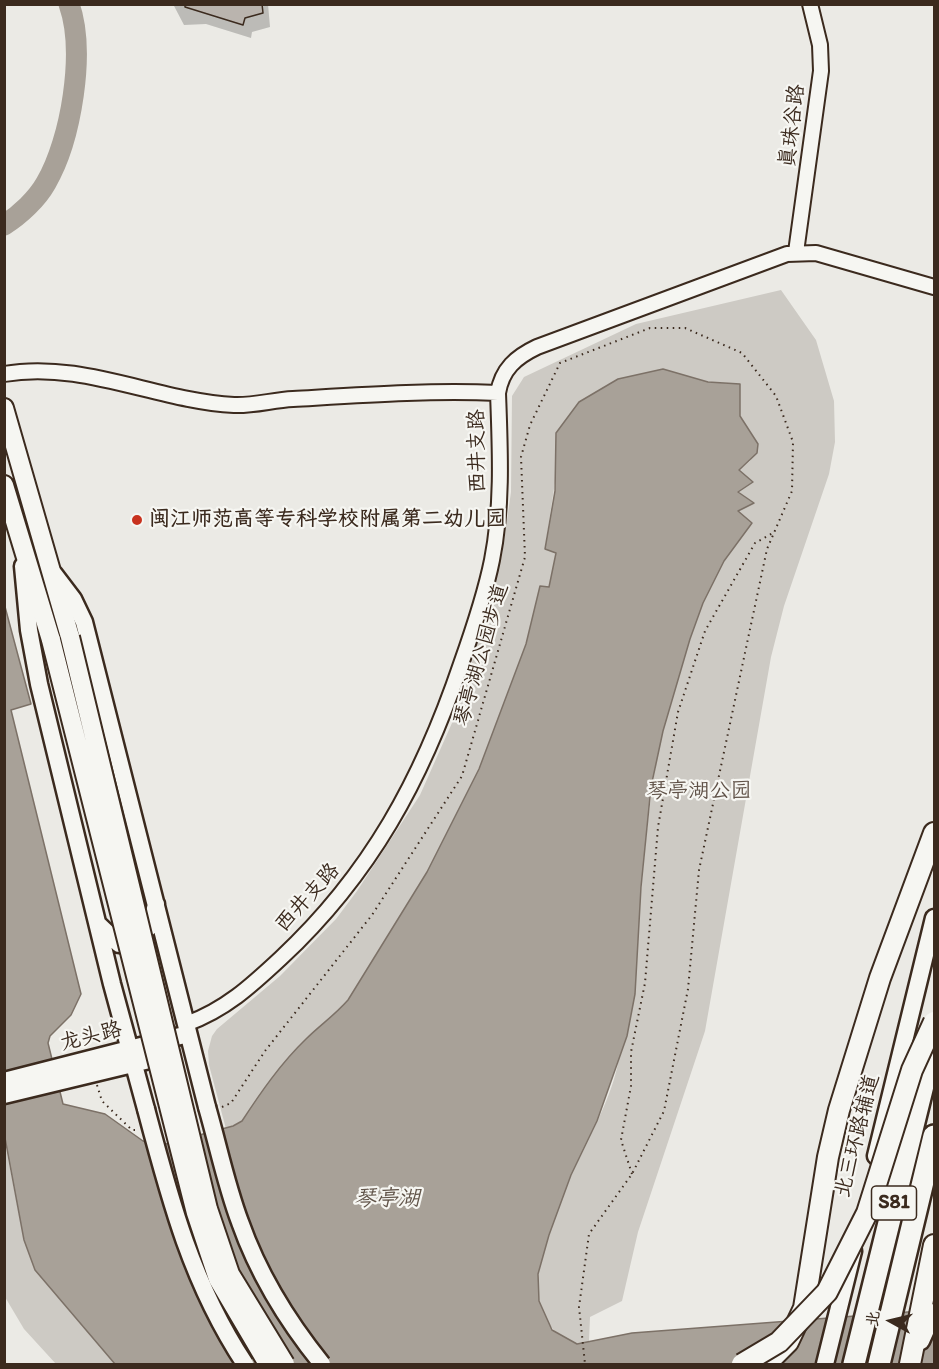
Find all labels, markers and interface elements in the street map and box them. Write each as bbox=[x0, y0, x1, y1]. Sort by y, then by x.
street label: 真珠谷路 bbox=[775, 83, 811, 169]
street label: 西井支路 bbox=[465, 409, 491, 493]
place label: 闽江师范高等专科学校附属第二幼儿园 bbox=[149, 507, 506, 533]
marker: 闽江师范高等专科学校附属第二幼儿园 bbox=[130, 513, 144, 527]
street label: 琴亭湖公园步道 bbox=[450, 581, 514, 729]
park label: 琴亭湖公园 bbox=[647, 779, 751, 805]
street label: 西井支路 bbox=[271, 858, 345, 938]
street label: 龙头路 bbox=[57, 1017, 125, 1057]
street label: 北三环路辅道 bbox=[831, 1072, 885, 1200]
water label: 琴亭湖 bbox=[354, 1186, 420, 1212]
road number: S81 bbox=[872, 1186, 916, 1220]
north arrow bbox=[861, 1291, 921, 1351]
text: 北 bbox=[862, 1309, 883, 1328]

